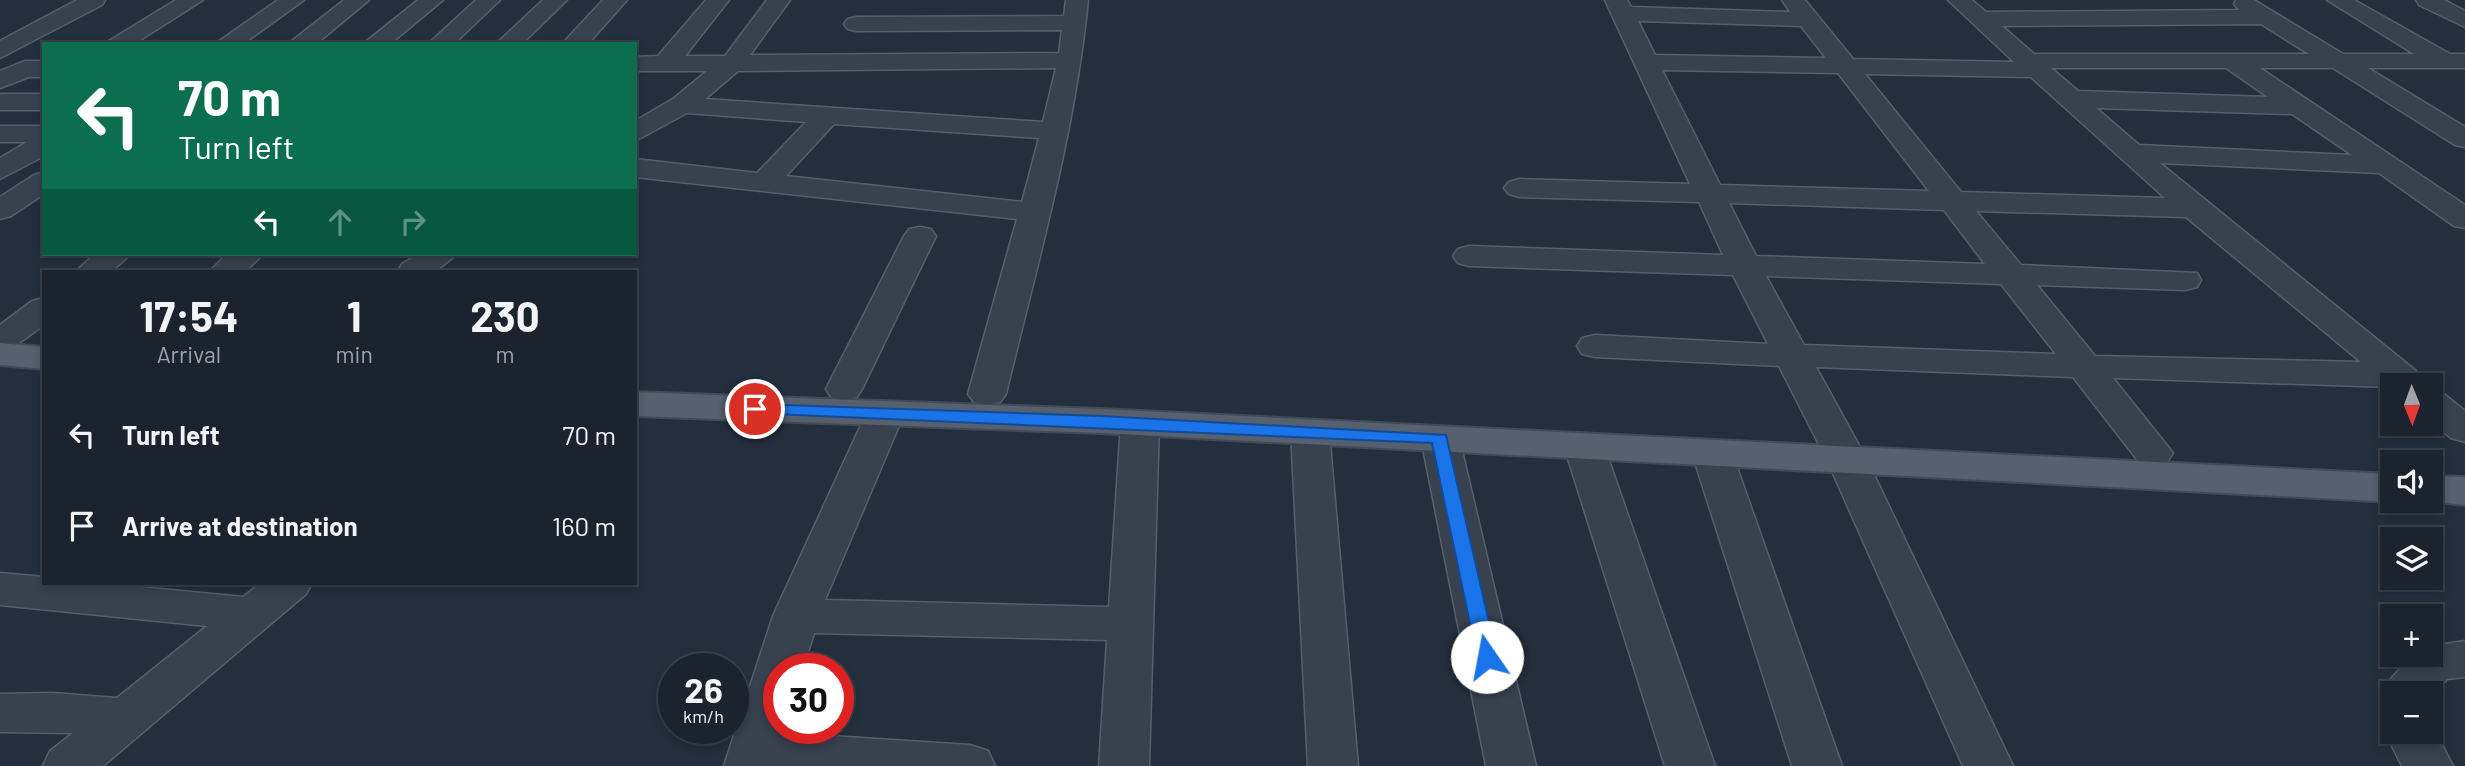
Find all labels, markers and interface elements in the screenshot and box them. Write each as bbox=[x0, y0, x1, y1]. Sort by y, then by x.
text: 70 m bbox=[178, 67, 281, 126]
icon: left bbox=[63, 70, 154, 161]
text: Turn left bbox=[178, 127, 295, 165]
icon: left bbox=[248, 203, 286, 241]
icon: ahead bbox=[321, 203, 359, 241]
icon: right bbox=[394, 203, 432, 241]
text: 17:54 bbox=[139, 290, 238, 340]
text: 1 bbox=[347, 290, 362, 340]
text: 230 bbox=[470, 290, 540, 340]
text: Arrival bbox=[157, 340, 221, 368]
text: min bbox=[336, 340, 373, 368]
text: m bbox=[495, 340, 514, 368]
north arrow bbox=[2380, 373, 2443, 436]
map controls bbox=[2380, 373, 2443, 744]
pin bbox=[725, 379, 785, 439]
icon: arrive bbox=[736, 390, 774, 428]
icon: left bbox=[63, 416, 101, 454]
text: Turn left bbox=[122, 419, 220, 450]
text: 70 m bbox=[562, 419, 616, 450]
button: sound bbox=[2380, 450, 2443, 513]
icon: arrive bbox=[63, 507, 101, 545]
text: Arrive at destination bbox=[122, 510, 358, 541]
text: 160 m bbox=[552, 510, 616, 541]
button: layers bbox=[2380, 527, 2443, 590]
button: + bbox=[2380, 604, 2443, 667]
position arrow bbox=[1450, 620, 1524, 694]
speed limit sign: 30 bbox=[763, 653, 854, 744]
text: 26 bbox=[684, 668, 723, 710]
button: − bbox=[2380, 681, 2443, 744]
text: km/h bbox=[683, 705, 724, 727]

